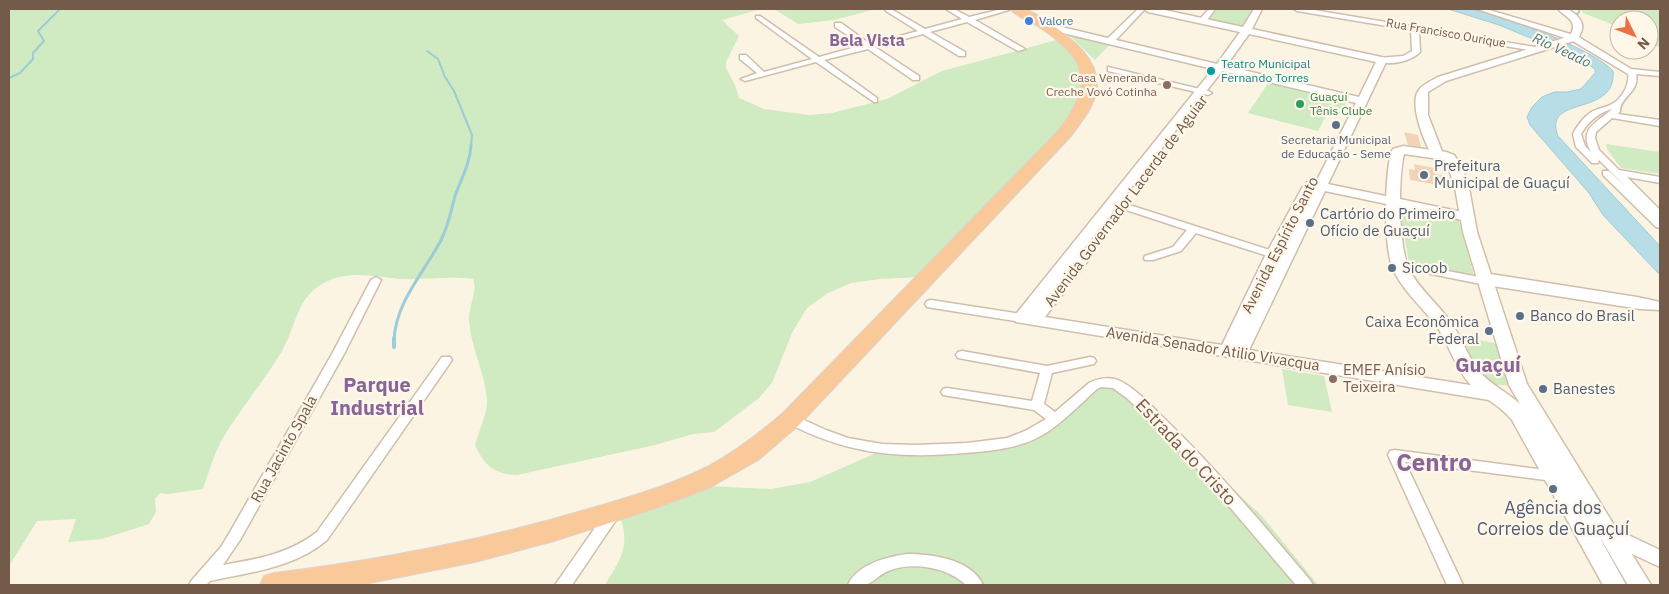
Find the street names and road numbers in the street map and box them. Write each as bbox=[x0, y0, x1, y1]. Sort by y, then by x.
street label: Rua Francisco Ourique bbox=[1385, 15, 1508, 50]
street label: Avenida Governador Lacerda de Aguiar bbox=[1040, 91, 1212, 310]
street label: Avenida Espírito Santo bbox=[1237, 173, 1322, 316]
street label: Avenida Senador Atilio Vivacqua bbox=[1105, 322, 1321, 375]
street label: Rua Jacinto Spala bbox=[246, 392, 321, 506]
street label: Estrada do Cristo bbox=[1131, 393, 1242, 510]

